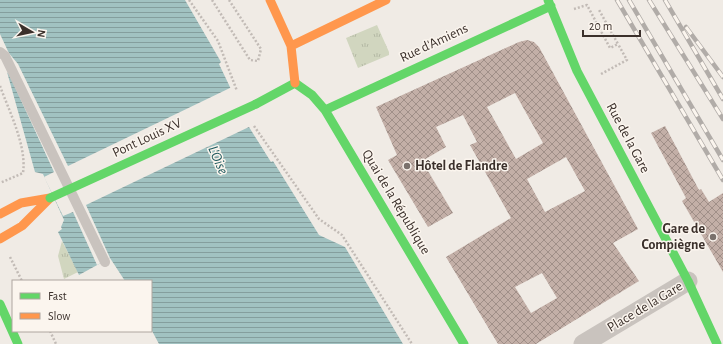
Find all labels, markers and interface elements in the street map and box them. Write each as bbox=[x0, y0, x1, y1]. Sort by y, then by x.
north arrow bbox=[12, 12, 52, 52]
scale bar bbox=[583, 12, 640, 38]
text: 20 m bbox=[589, 20, 612, 32]
street label: Rue d'Amiens bbox=[398, 21, 470, 65]
text: N bbox=[35, 29, 47, 38]
street label: Rue de la Gare bbox=[604, 101, 652, 175]
street label: Pont Louis XV bbox=[110, 116, 184, 160]
water label: L'Oise bbox=[205, 143, 231, 177]
street label: Quai de la République bbox=[359, 147, 433, 257]
place label: Hôtel de Flandre bbox=[415, 159, 508, 173]
marker: Hôtel de Flandre bbox=[402, 161, 412, 171]
place label: Gare de Compiègne bbox=[641, 222, 705, 252]
marker: Gare de Compiègne bbox=[708, 232, 718, 242]
street label: Place de la Gare bbox=[605, 279, 685, 335]
legend bbox=[12, 280, 152, 332]
text: Fast bbox=[48, 290, 67, 302]
text: Slow bbox=[48, 310, 70, 322]

